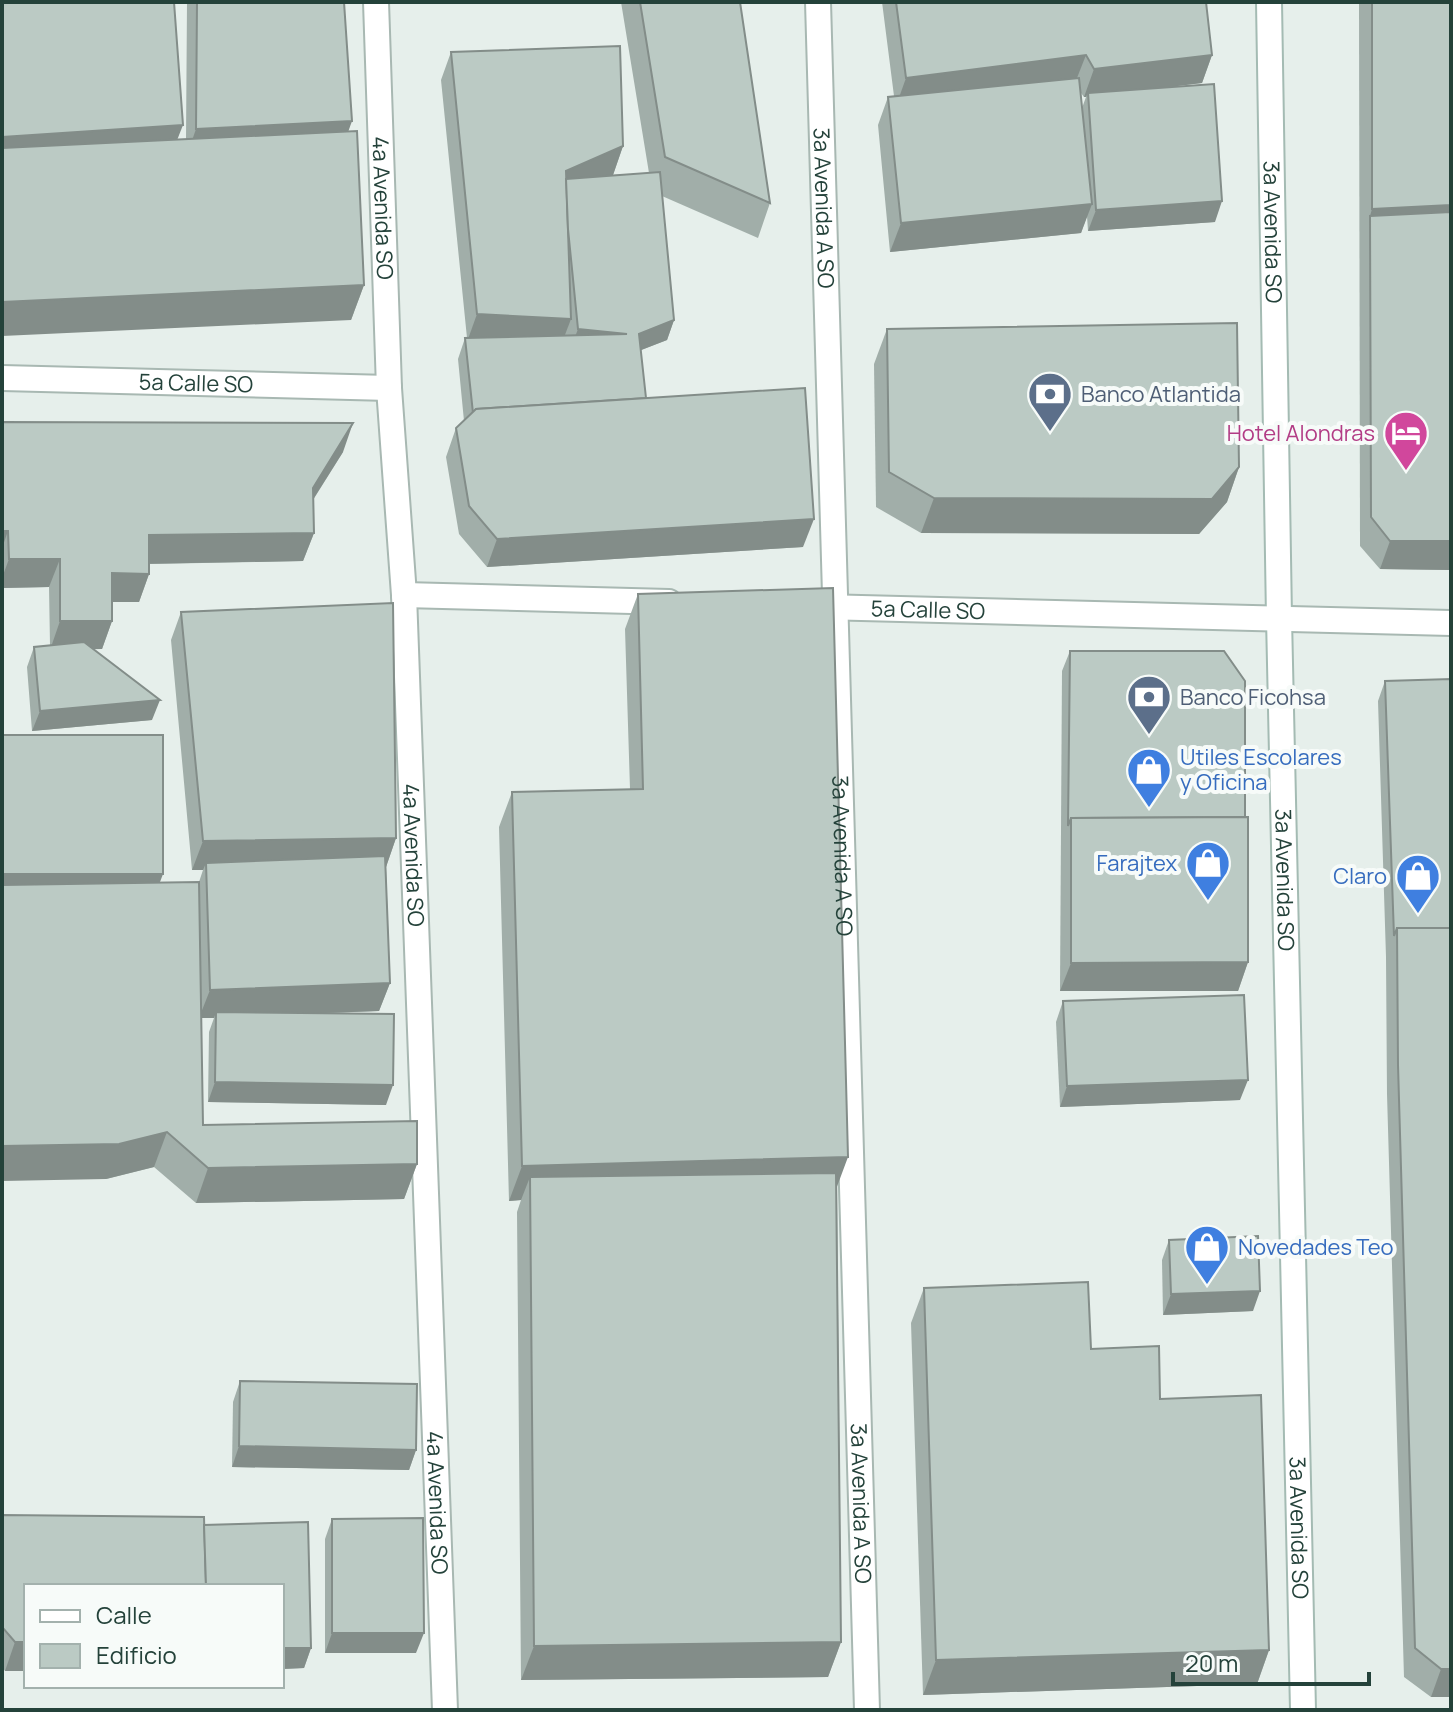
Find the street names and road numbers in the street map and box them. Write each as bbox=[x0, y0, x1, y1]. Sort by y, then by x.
street label: 3a Avenida A SO bbox=[807, 127, 841, 289]
street label: 4a Avenida SO bbox=[366, 136, 400, 280]
street label: 3a Avenida SO bbox=[1257, 160, 1289, 304]
street label: 5a Calle SO bbox=[138, 367, 254, 399]
street label: 5a Calle SO bbox=[870, 593, 986, 626]
street label: 3a Avenida A SO bbox=[825, 775, 860, 937]
street label: 4a Avenida SO bbox=[396, 783, 431, 927]
street label: 3a Avenida SO bbox=[1268, 808, 1301, 952]
street label: 3a Avenida A SO bbox=[844, 1423, 878, 1584]
street label: 4a Avenida SO bbox=[420, 1430, 455, 1575]
street label: 3a Avenida SO bbox=[1282, 1456, 1316, 1599]

